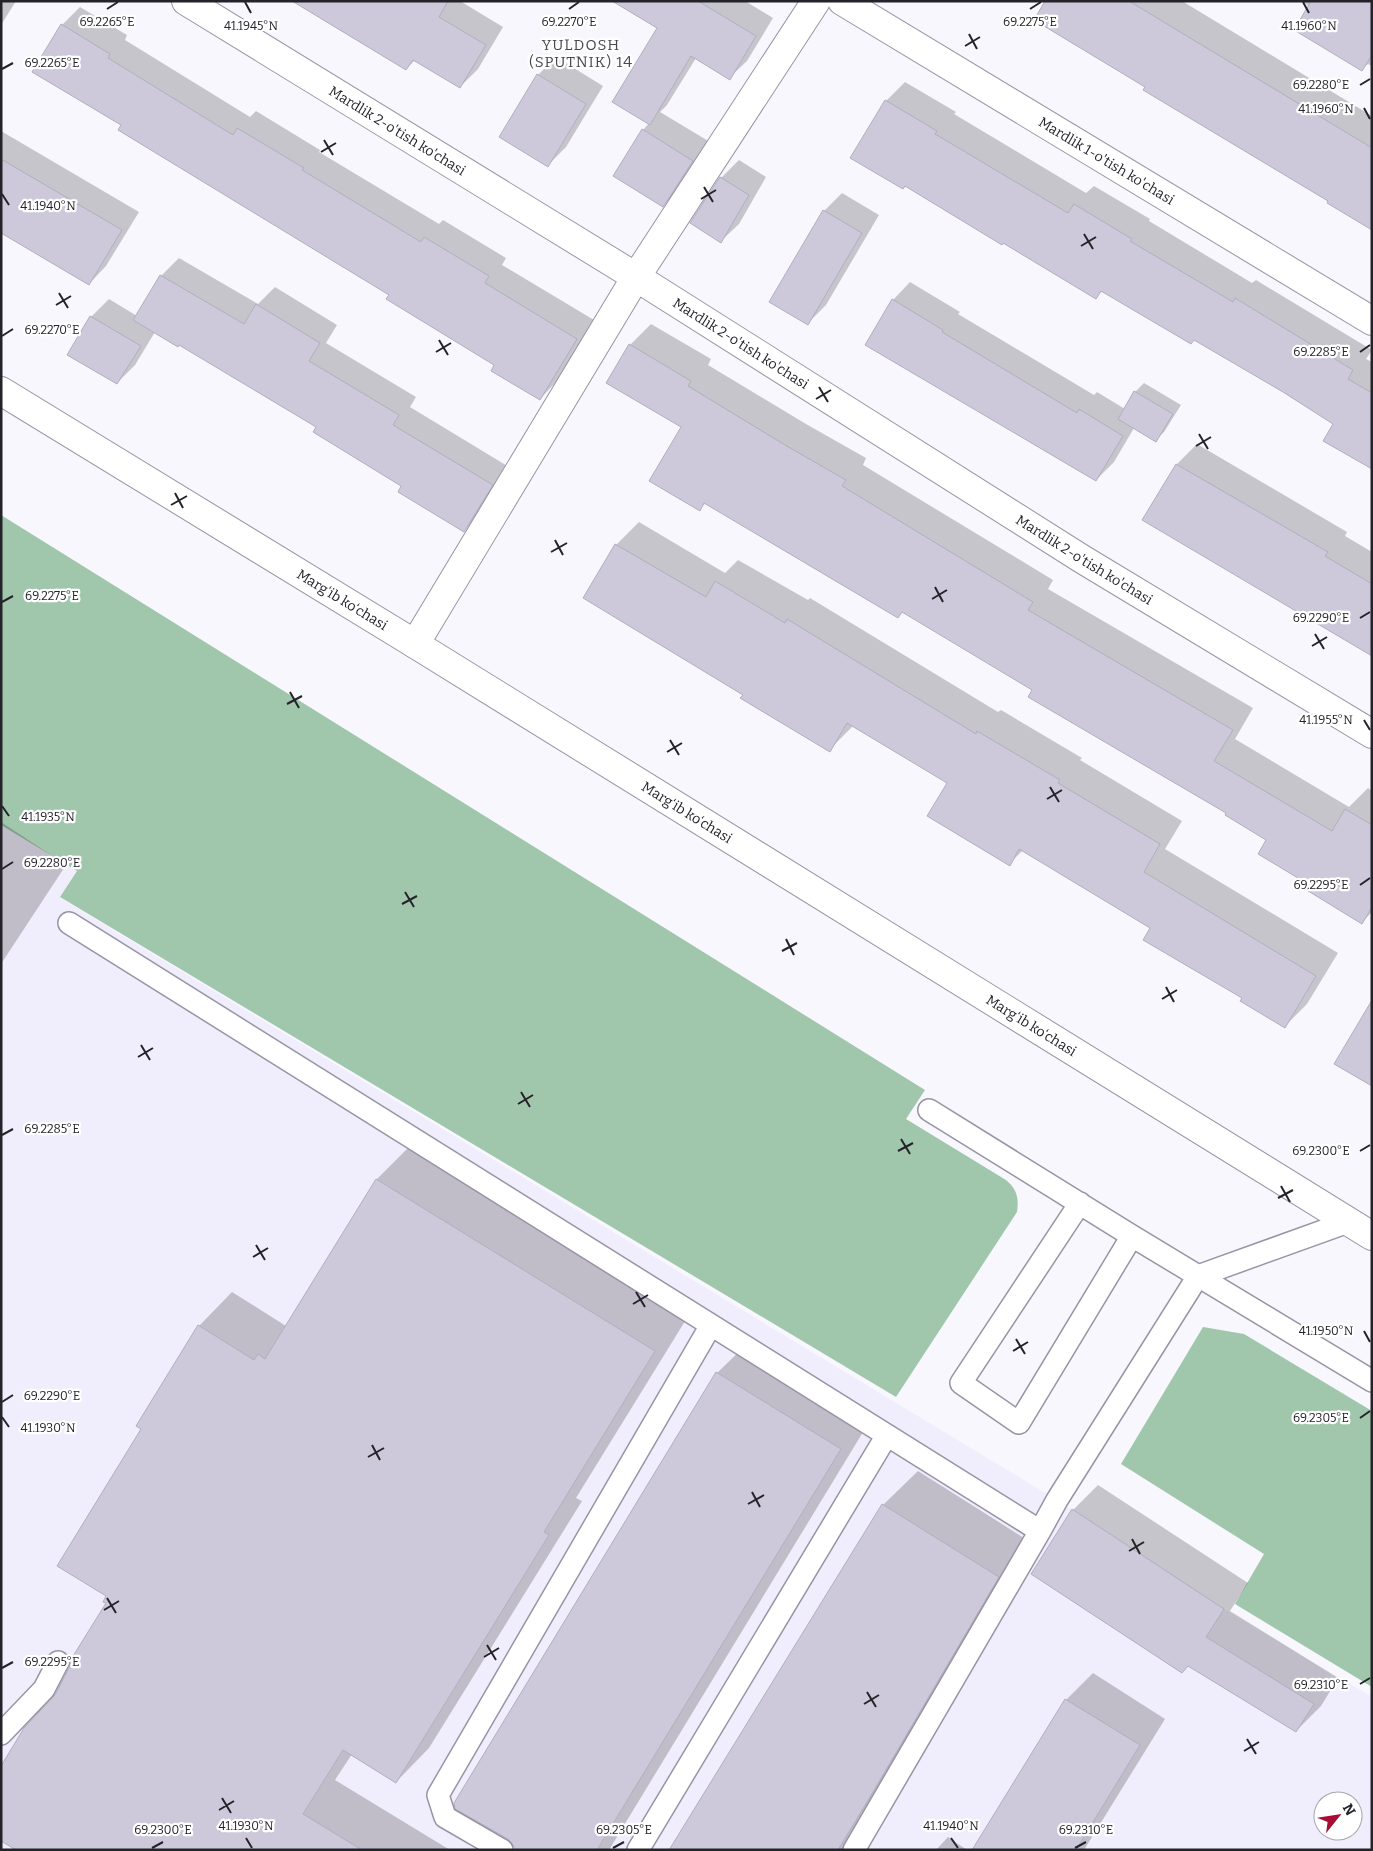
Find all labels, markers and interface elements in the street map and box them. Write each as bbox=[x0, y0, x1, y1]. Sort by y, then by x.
text: 69.2265°E bbox=[80, 15, 134, 29]
text: 69.2270°E bbox=[541, 15, 597, 29]
text: 69.2275°E bbox=[1003, 15, 1057, 29]
text: 41.1945°N bbox=[224, 19, 278, 33]
text: 41.1960°N bbox=[1281, 19, 1337, 33]
district label: YULDOSH (SPUTNIK) 14 bbox=[529, 36, 633, 71]
text: 69.2265°E bbox=[25, 56, 79, 70]
text: 69.2280°E bbox=[1293, 78, 1349, 92]
street label: Mardlik 2-o'tish ko'chasi bbox=[326, 83, 469, 179]
text: 41.1960°N bbox=[1298, 102, 1354, 116]
street label: Mardlik 1-o'tish ko'chasi bbox=[1035, 114, 1177, 209]
text: 41.1940°N bbox=[20, 199, 76, 213]
street label: Mardlik 2-o'tish ko'chasi bbox=[670, 295, 812, 393]
text: 69.2270°E bbox=[24, 323, 80, 337]
text: 69.2285°E bbox=[1293, 345, 1349, 359]
street label: Mardlik 2-o'tish ko'chasi bbox=[1013, 511, 1156, 609]
street label: Marg‘ib ko‘chasi bbox=[294, 566, 391, 634]
text: 69.2275°E bbox=[25, 589, 79, 603]
text: 69.2290°E bbox=[1293, 611, 1349, 625]
text: 41.1955°N bbox=[1299, 713, 1353, 727]
street label: Marg‘ib ko‘chasi bbox=[638, 778, 735, 847]
text: 41.1935°N bbox=[21, 810, 75, 824]
text: 69.2280°E bbox=[24, 856, 80, 870]
text: 69.2295°E bbox=[1293, 878, 1349, 892]
street label: Marg‘ib ko‘chasi bbox=[983, 991, 1080, 1060]
text: 69.2285°E bbox=[24, 1122, 80, 1136]
text: 69.2300°E bbox=[1292, 1144, 1350, 1158]
text: 41.1950°N bbox=[1299, 1324, 1354, 1338]
text: 69.2290°E bbox=[24, 1389, 80, 1403]
text: 69.2305°E bbox=[1293, 1411, 1349, 1425]
text: 41.1930°N bbox=[21, 1421, 76, 1435]
text: 69.2295°E bbox=[24, 1655, 80, 1669]
text: 69.2310°E bbox=[1294, 1678, 1348, 1692]
north arrow bbox=[1313, 1791, 1363, 1841]
text: N bbox=[1339, 1801, 1359, 1819]
text: 41.1930°N bbox=[219, 1819, 274, 1833]
text: 41.1940°N bbox=[923, 1819, 979, 1833]
text: 69.2300°E bbox=[134, 1823, 192, 1837]
text: 69.2305°E bbox=[596, 1823, 652, 1837]
text: 69.2310°E bbox=[1059, 1823, 1113, 1837]

